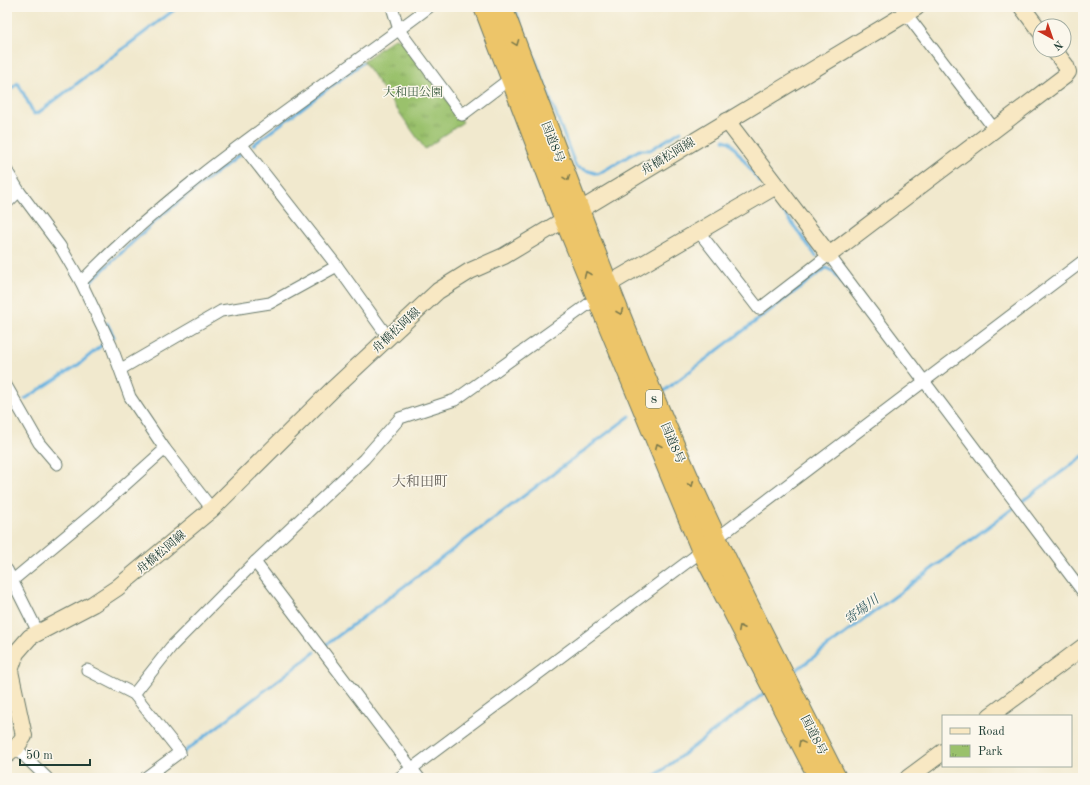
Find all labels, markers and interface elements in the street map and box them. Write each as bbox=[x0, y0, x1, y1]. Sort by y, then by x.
north arrow bbox=[1032, 18, 1072, 58]
text: N bbox=[1050, 38, 1064, 52]
one-way arrow bbox=[511, 40, 519, 47]
park label: 大和田公園 bbox=[383, 85, 443, 99]
street label: 国道8号 bbox=[539, 119, 567, 165]
street label: 舟橋松岡線 bbox=[639, 135, 697, 177]
one-way arrow bbox=[563, 174, 571, 181]
one-way arrow bbox=[584, 271, 592, 279]
street label: 舟橋松岡線 bbox=[369, 304, 423, 356]
one-way arrow bbox=[615, 308, 623, 315]
road number: 8 bbox=[646, 390, 662, 408]
street label: 国道8号 bbox=[658, 420, 688, 466]
one-way arrow bbox=[655, 442, 663, 449]
district label: 大和田町 bbox=[392, 474, 448, 489]
one-way arrow bbox=[686, 479, 694, 487]
street label: 舟橋松岡線 bbox=[134, 527, 188, 577]
water label: 寄場川 bbox=[842, 591, 883, 627]
one-way arrow bbox=[738, 625, 746, 632]
street label: 国道8号 bbox=[798, 713, 830, 757]
legend bbox=[942, 715, 1072, 767]
text: Road bbox=[978, 726, 1005, 738]
one-way arrow bbox=[798, 740, 805, 748]
scale bar bbox=[20, 741, 90, 767]
text: Park bbox=[978, 746, 1003, 758]
text: 50 m bbox=[26, 749, 53, 762]

